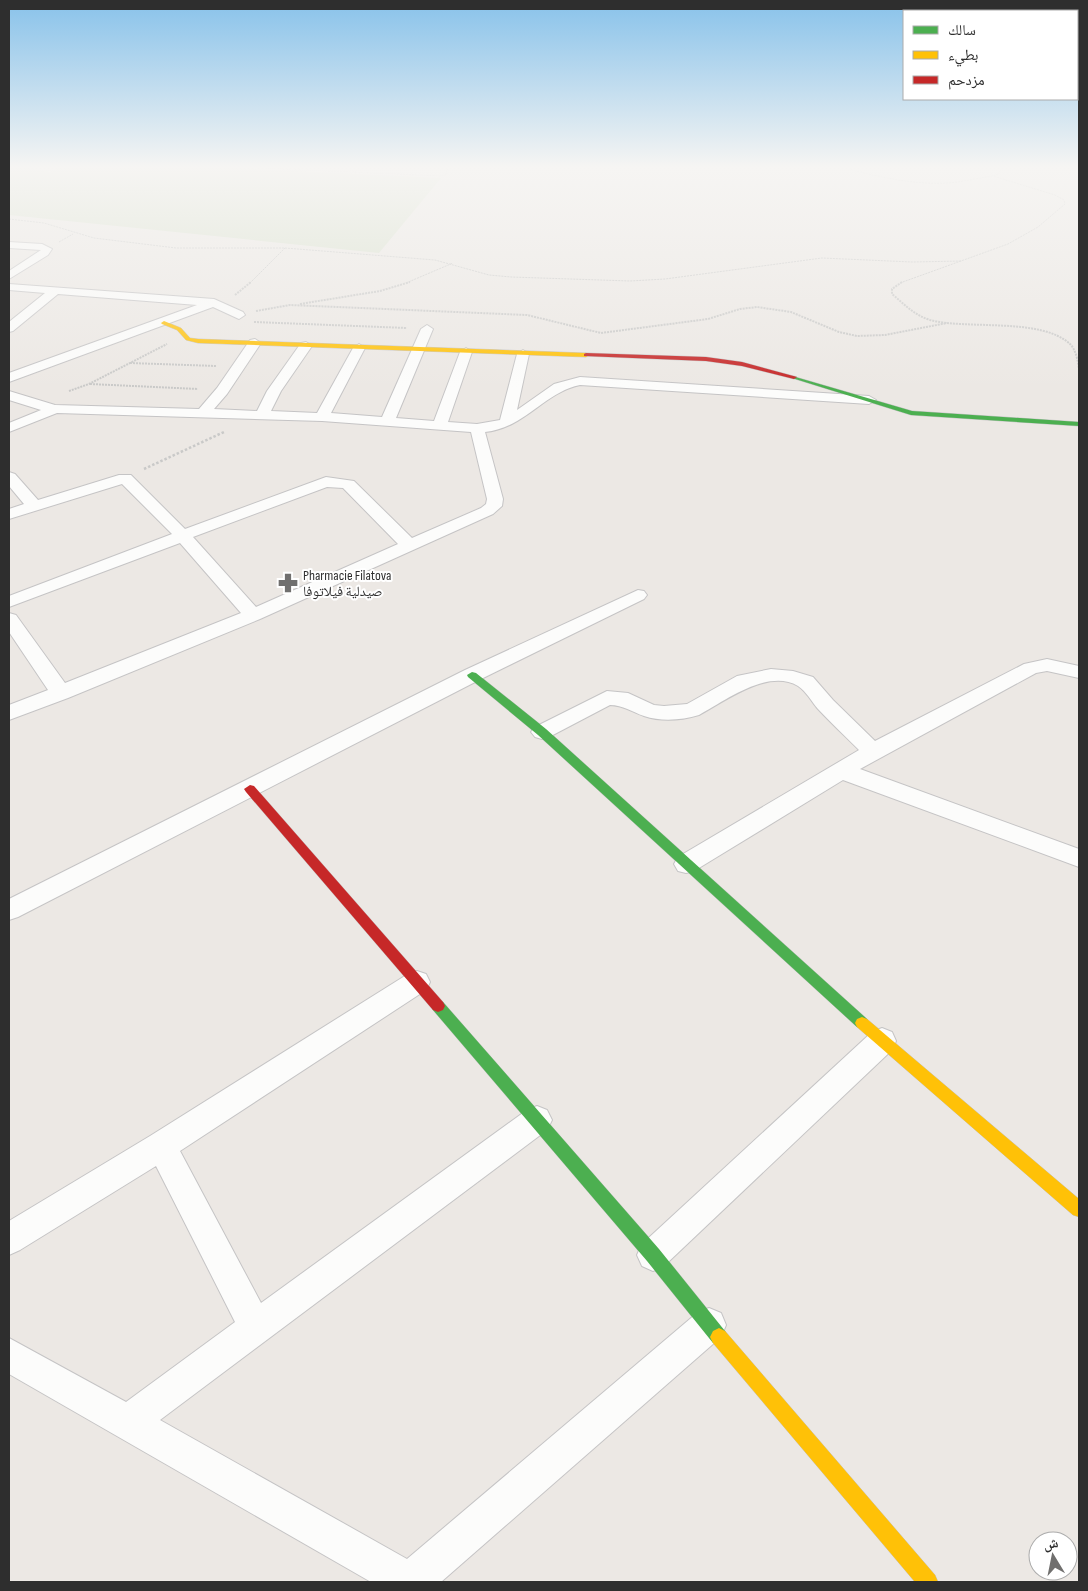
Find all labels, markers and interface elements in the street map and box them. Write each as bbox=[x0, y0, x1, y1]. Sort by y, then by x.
legend bbox=[903, 10, 1078, 100]
text: سالك bbox=[948, 21, 976, 40]
text: بطيء bbox=[948, 46, 978, 67]
text: مزدحم bbox=[948, 71, 985, 90]
place label: Pharmacie Filatova صيدلية فيلاتوفا bbox=[303, 567, 391, 600]
pharmacy icon: Pharmacie Filatova صيدلية فيلاتوفا bbox=[277, 572, 299, 594]
north arrow bbox=[1028, 1531, 1078, 1581]
text: ش bbox=[1042, 1534, 1060, 1553]

